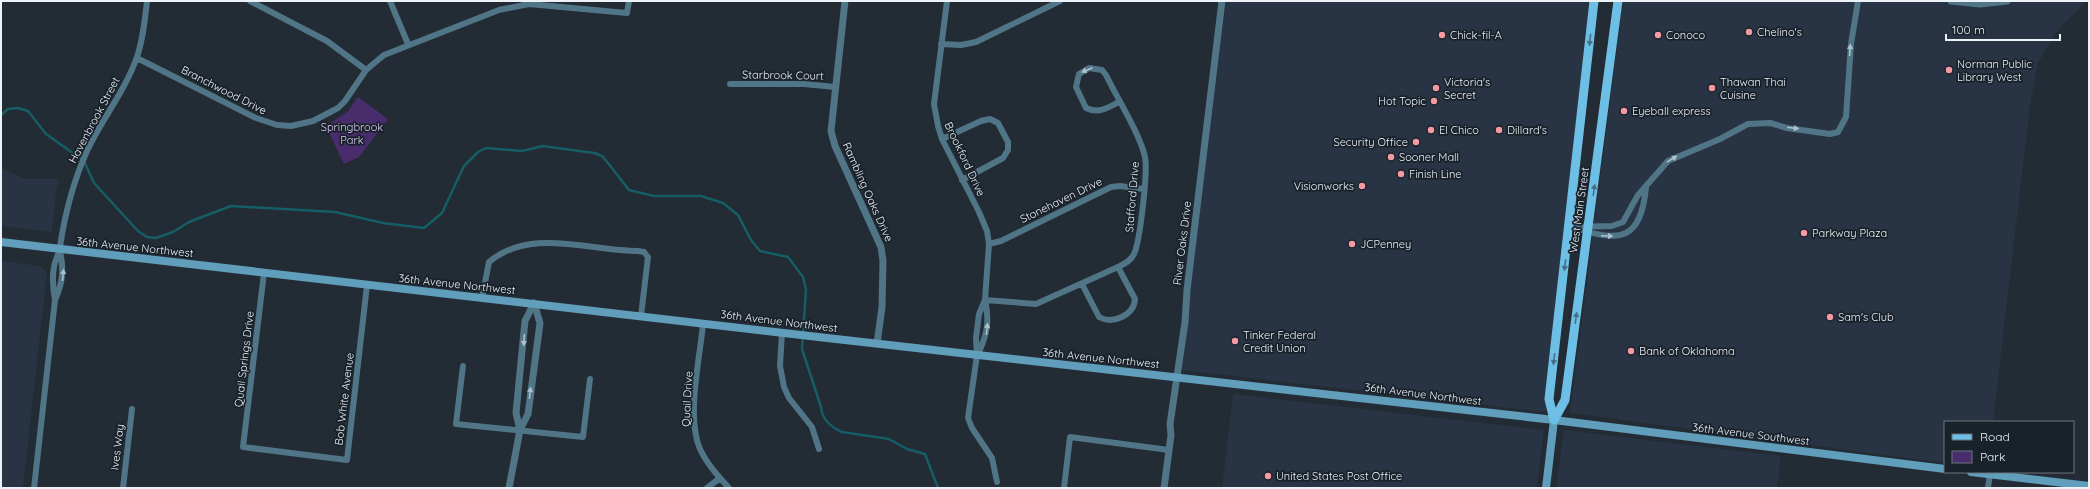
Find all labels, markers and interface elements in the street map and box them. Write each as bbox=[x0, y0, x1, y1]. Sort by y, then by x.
scale bar bbox=[1946, 16, 2060, 42]
text: 100 m bbox=[1952, 22, 1985, 37]
place label: Chelino's bbox=[1757, 25, 1802, 39]
marker: Chelino's bbox=[1744, 27, 1754, 37]
place label: Chick-fil-A bbox=[1450, 28, 1502, 42]
place label: Conoco bbox=[1666, 28, 1706, 42]
marker: Chick-fil-A bbox=[1437, 30, 1447, 40]
marker: Conoco bbox=[1653, 30, 1663, 40]
one-way arrow bbox=[1587, 34, 1593, 46]
one-way arrow bbox=[1847, 44, 1854, 56]
place label: Norman Public Library West bbox=[1957, 57, 2032, 84]
street label: Branchwood Drive bbox=[179, 62, 269, 118]
marker: Norman Public Library West bbox=[1944, 65, 1954, 75]
street label: Starbrook Court bbox=[742, 67, 824, 83]
one-way arrow bbox=[1081, 67, 1093, 73]
street label: Havenbrook Street bbox=[65, 74, 123, 166]
place label: Victoria's Secret bbox=[1444, 75, 1490, 102]
place label: Thawan Thai Cuisine bbox=[1720, 75, 1786, 102]
marker: Victoria's Secret bbox=[1431, 83, 1441, 93]
marker: Thawan Thai Cuisine bbox=[1707, 83, 1717, 93]
place label: Hot Topic bbox=[1378, 94, 1426, 108]
marker: Hot Topic bbox=[1429, 96, 1439, 106]
place label: Eyeball express bbox=[1632, 104, 1711, 118]
marker: Eyeball express bbox=[1619, 106, 1629, 116]
street label: Brookford Drive bbox=[942, 119, 988, 199]
park label: Springbrook Park bbox=[321, 120, 383, 147]
place label: El Chico bbox=[1439, 123, 1479, 137]
place label: Dillard's bbox=[1507, 123, 1547, 137]
marker: El Chico bbox=[1426, 125, 1436, 135]
marker: Dillard's bbox=[1494, 125, 1504, 135]
one-way arrow bbox=[1787, 125, 1799, 132]
place label: Security Office bbox=[1333, 135, 1408, 149]
marker: Security Office bbox=[1411, 137, 1421, 147]
street label: Rambling Oaks Drive bbox=[840, 140, 896, 244]
place label: Sooner Mall bbox=[1399, 150, 1459, 164]
marker: Sooner Mall bbox=[1386, 152, 1396, 162]
one-way arrow bbox=[1667, 155, 1677, 163]
street label: Stafford Drive bbox=[1122, 161, 1142, 233]
street label: West Main Street bbox=[1566, 166, 1592, 254]
place label: Finish Line bbox=[1409, 167, 1461, 181]
marker: Finish Line bbox=[1396, 169, 1406, 179]
street label: Stonehaven Drive bbox=[1018, 174, 1104, 226]
place label: Visionworks bbox=[1294, 179, 1354, 193]
marker: Visionworks bbox=[1357, 181, 1367, 191]
one-way arrow bbox=[1591, 184, 1597, 196]
street label: River Oaks Drive bbox=[1170, 200, 1194, 286]
place label: Parkway Plaza bbox=[1812, 226, 1887, 240]
marker: Parkway Plaza bbox=[1799, 228, 1809, 238]
one-way arrow bbox=[1601, 233, 1614, 239]
street label: 36th Avenue Northwest bbox=[76, 234, 194, 260]
place label: JCPenney bbox=[1360, 237, 1411, 251]
marker: JCPenney bbox=[1347, 239, 1357, 249]
one-way arrow bbox=[1562, 259, 1568, 271]
one-way arrow bbox=[59, 269, 66, 281]
street label: 36th Avenue Northwest bbox=[398, 271, 516, 297]
street label: 36th Avenue Northwest bbox=[720, 307, 838, 335]
street label: Quail Springs Drive bbox=[231, 310, 257, 408]
place label: Sam's Club bbox=[1838, 310, 1894, 324]
one-way arrow bbox=[1573, 312, 1579, 324]
marker: Sam's Club bbox=[1825, 312, 1835, 322]
one-way arrow bbox=[984, 323, 990, 335]
place label: Tinker Federal Credit Union bbox=[1243, 328, 1316, 355]
one-way arrow bbox=[520, 334, 527, 346]
marker: Tinker Federal Credit Union bbox=[1230, 336, 1240, 346]
place label: Bank of Oklahoma bbox=[1639, 344, 1735, 358]
street label: 36th Avenue Northwest bbox=[1042, 345, 1160, 371]
marker: Bank of Oklahoma bbox=[1626, 346, 1636, 356]
street label: Bob White Avenue bbox=[331, 352, 357, 446]
one-way arrow bbox=[1550, 353, 1557, 365]
street label: Quail Drive bbox=[679, 371, 695, 427]
street label: 36th Avenue Northwest bbox=[1364, 380, 1482, 408]
one-way arrow bbox=[527, 387, 533, 399]
street label: 36th Avenue Southwest bbox=[1692, 420, 1811, 448]
legend bbox=[1944, 421, 2074, 473]
street label: Ives Way bbox=[107, 423, 127, 471]
text: Road bbox=[1980, 429, 2010, 444]
text: Park bbox=[1980, 449, 2005, 464]
place label: United States Post Office bbox=[1276, 469, 1402, 483]
marker: United States Post Office bbox=[1263, 471, 1273, 481]

